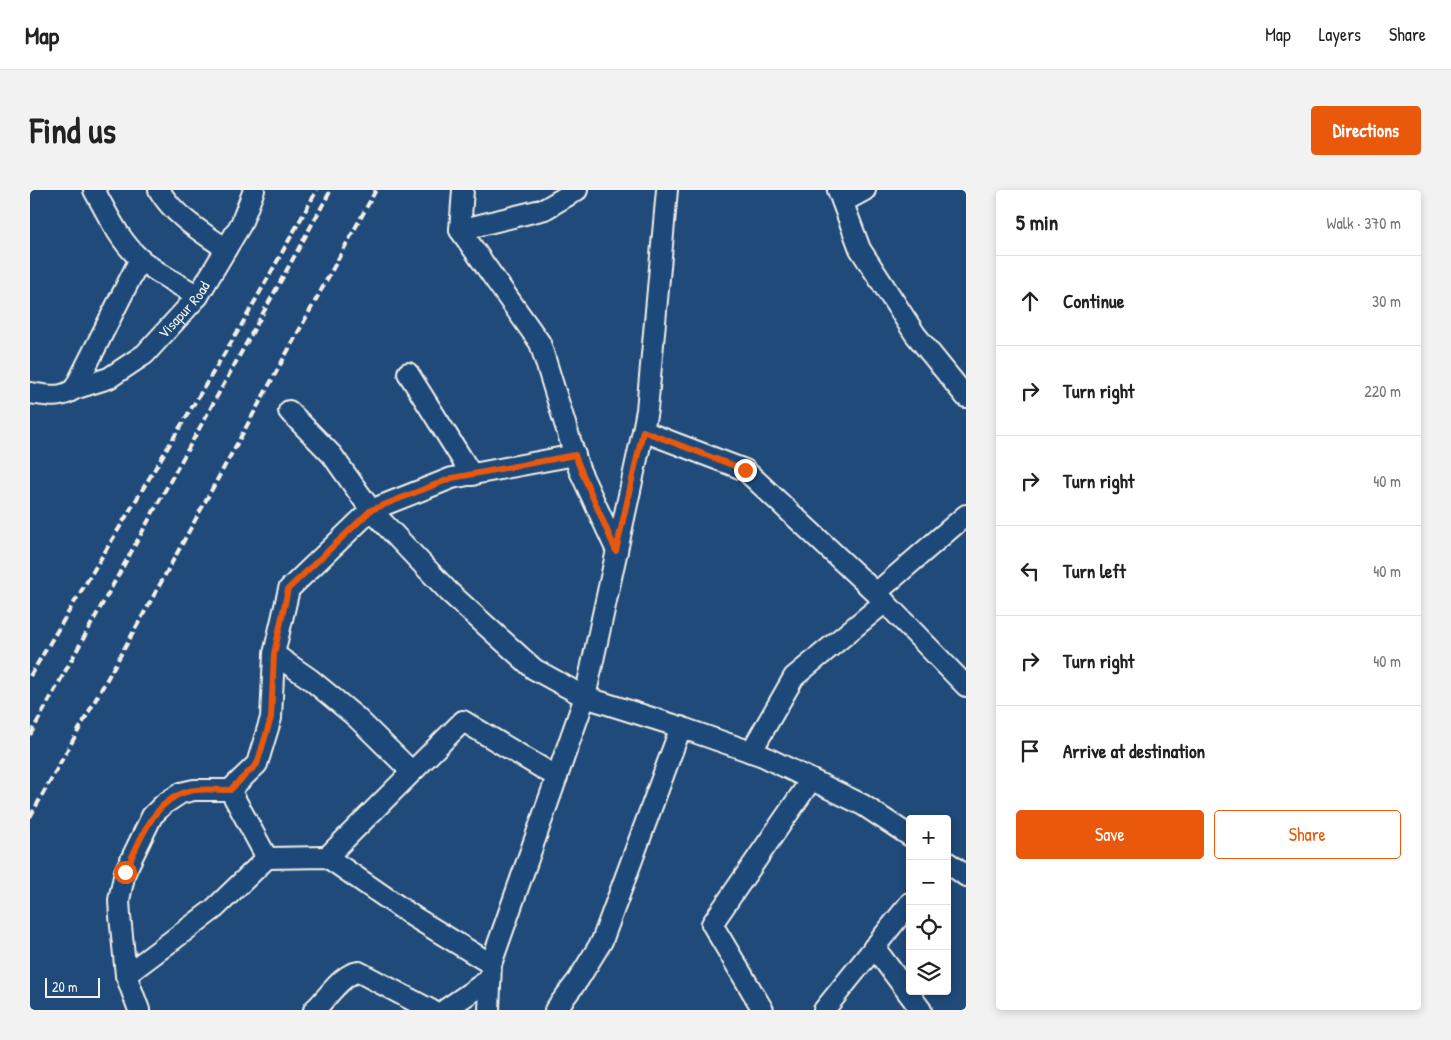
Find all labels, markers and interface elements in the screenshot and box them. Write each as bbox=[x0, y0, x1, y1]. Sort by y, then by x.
text: Map bbox=[25, 19, 59, 51]
text: Map bbox=[1265, 22, 1291, 47]
text: Layers bbox=[1319, 22, 1361, 47]
text: Share bbox=[1389, 22, 1426, 47]
button: Directions bbox=[1311, 106, 1421, 155]
text: Find us bbox=[30, 107, 116, 154]
text: 5 min bbox=[1016, 208, 1058, 237]
text: Walk · 370 m bbox=[1327, 212, 1401, 234]
street label: Visapur Road bbox=[153, 277, 215, 343]
icon: ahead bbox=[1016, 287, 1044, 315]
text: Continue bbox=[1063, 288, 1124, 314]
text: 30 m bbox=[1372, 290, 1401, 312]
icon: right bbox=[1016, 377, 1044, 405]
text: Turn right bbox=[1063, 378, 1134, 404]
text: 220 m bbox=[1364, 380, 1401, 402]
route end bbox=[734, 459, 757, 482]
icon: right bbox=[1016, 467, 1044, 495]
text: Turn right bbox=[1063, 468, 1134, 494]
text: 40 m bbox=[1373, 470, 1401, 492]
icon: left bbox=[1016, 557, 1044, 585]
text: Turn left bbox=[1063, 558, 1126, 584]
text: 40 m bbox=[1373, 560, 1401, 582]
icon: right bbox=[1016, 647, 1044, 675]
text: Turn right bbox=[1063, 648, 1134, 674]
text: 40 m bbox=[1373, 650, 1401, 672]
icon: arrive bbox=[1016, 737, 1044, 765]
text: Arrive at destination bbox=[1063, 738, 1205, 764]
button: Save bbox=[1016, 810, 1204, 859]
button: Share bbox=[1214, 810, 1401, 859]
map controls bbox=[906, 815, 951, 995]
button: + bbox=[906, 815, 951, 860]
button: − bbox=[906, 860, 951, 905]
route start bbox=[114, 861, 137, 884]
button: locate bbox=[906, 905, 951, 950]
button: layers bbox=[906, 950, 951, 995]
scale bar bbox=[45, 975, 100, 998]
text: 20 m bbox=[52, 977, 78, 996]

